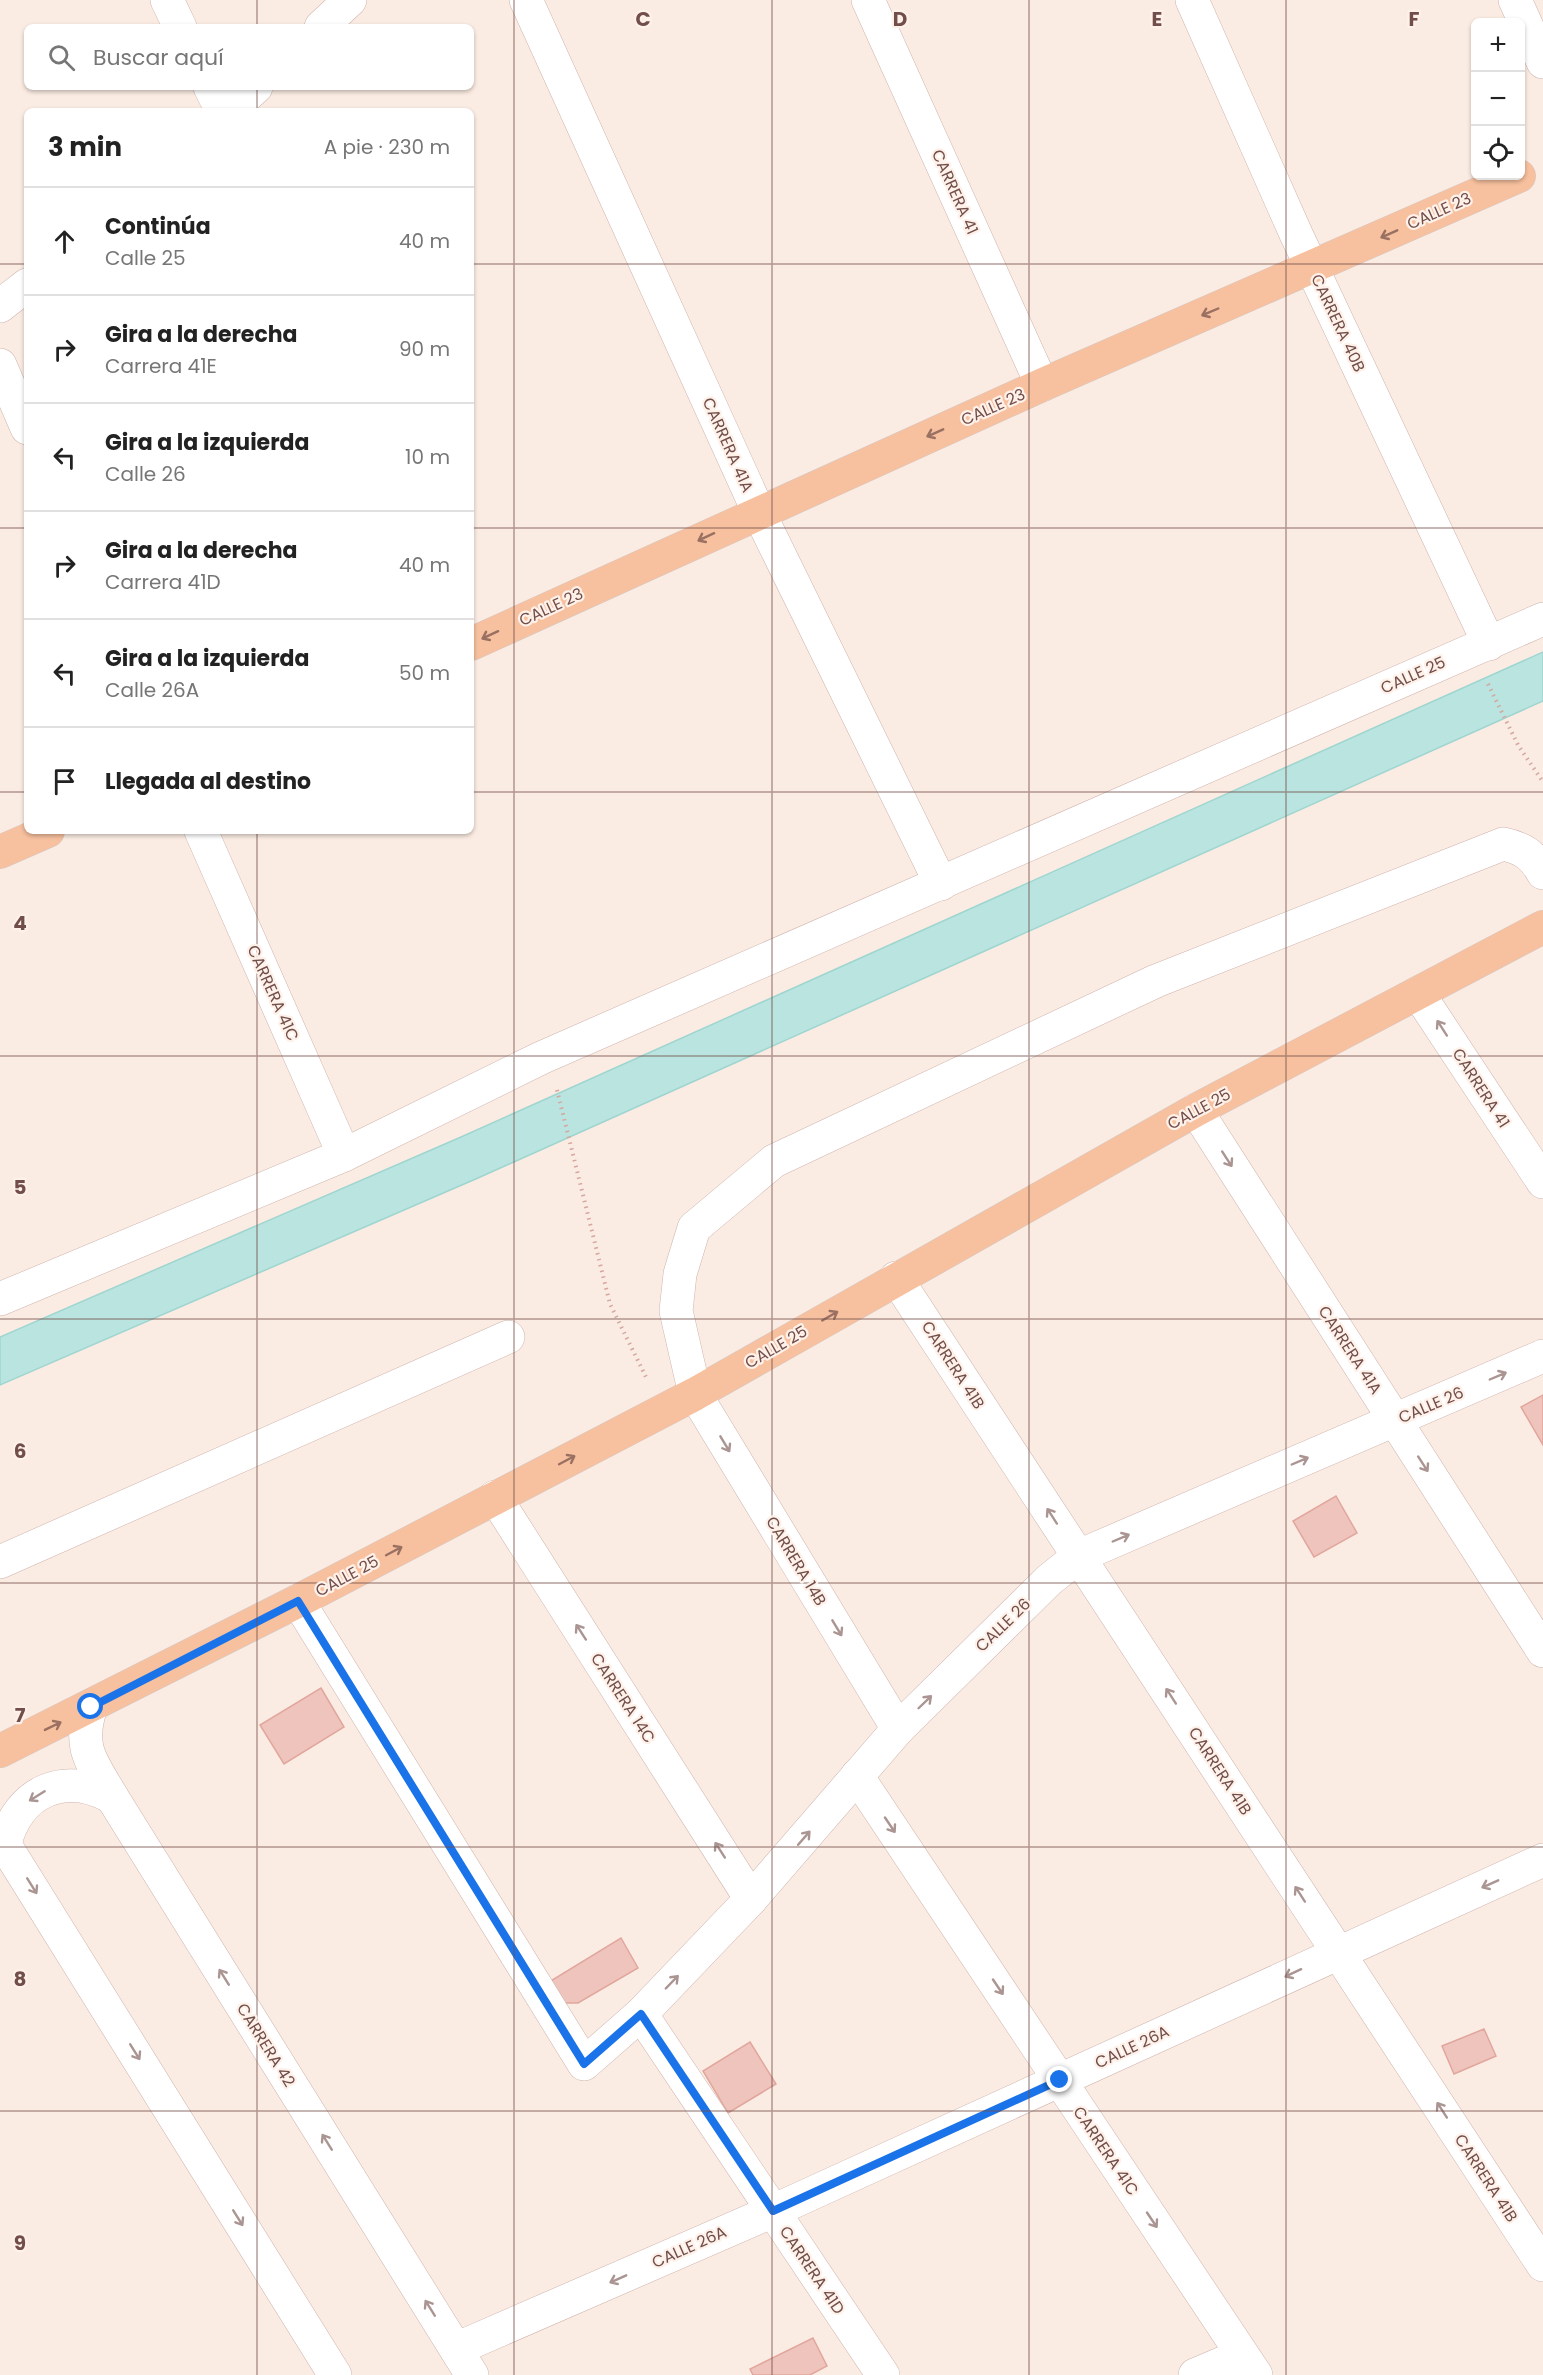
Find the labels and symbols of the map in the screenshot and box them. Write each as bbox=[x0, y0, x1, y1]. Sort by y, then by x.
text: C bbox=[635, 5, 651, 33]
text: D bbox=[893, 5, 907, 33]
text: E bbox=[1152, 5, 1162, 33]
text: F bbox=[1409, 5, 1420, 33]
street label: CARRERA 41 bbox=[926, 146, 984, 238]
street label: CALLE 23 bbox=[1403, 187, 1475, 235]
one-way arrow bbox=[1380, 228, 1398, 240]
street label: CARRERA 40B bbox=[1305, 270, 1371, 376]
one-way arrow bbox=[1201, 307, 1220, 318]
street label: CALLE 23 bbox=[957, 383, 1029, 431]
street label: CARRERA 41A bbox=[697, 394, 759, 496]
one-way arrow bbox=[927, 427, 945, 439]
one-way arrow bbox=[697, 531, 715, 543]
street label: CALLE 23 bbox=[515, 582, 587, 632]
one-way arrow bbox=[482, 630, 500, 641]
street label: CALLE 25 bbox=[1377, 651, 1449, 699]
text: 4 bbox=[13, 909, 27, 937]
street label: CARRERA 41C bbox=[242, 941, 304, 1045]
one-way arrow bbox=[1435, 1020, 1448, 1037]
street label: CARRERA 41 bbox=[1447, 1044, 1515, 1132]
street label: CALLE 25 bbox=[1163, 1083, 1235, 1135]
one-way arrow bbox=[1221, 1150, 1233, 1167]
text: 5 bbox=[14, 1173, 27, 1201]
street label: CARRERA 41A bbox=[1313, 1301, 1387, 1399]
one-way arrow bbox=[821, 1310, 838, 1322]
street label: CARRERA 41B bbox=[916, 1317, 990, 1414]
street label: CALLE 25 bbox=[741, 1320, 811, 1374]
one-way arrow bbox=[1489, 1370, 1507, 1381]
street label: CALLE 26 bbox=[1395, 1381, 1467, 1429]
one-way arrow bbox=[720, 1435, 732, 1452]
text: 6 bbox=[14, 1437, 26, 1465]
one-way arrow bbox=[558, 1454, 575, 1466]
one-way arrow bbox=[1290, 1455, 1309, 1466]
one-way arrow bbox=[1418, 1455, 1430, 1472]
one-way arrow bbox=[1046, 1508, 1058, 1524]
street label: CARRERA 14B bbox=[760, 1512, 832, 1610]
one-way arrow bbox=[1111, 1532, 1129, 1543]
one-way arrow bbox=[385, 1544, 403, 1556]
street label: CALLE 25 bbox=[311, 1550, 383, 1602]
street label: CALLE 26 bbox=[970, 1593, 1036, 1657]
one-way arrow bbox=[832, 1619, 844, 1636]
one-way arrow bbox=[575, 1624, 587, 1641]
street label: CARRERA 14C bbox=[585, 1648, 661, 1748]
one-way arrow bbox=[1164, 1688, 1176, 1705]
route start bbox=[77, 1693, 103, 1719]
one-way arrow bbox=[917, 1695, 932, 1710]
text: 7 bbox=[15, 1701, 26, 1729]
one-way arrow bbox=[43, 1719, 61, 1731]
street label: CARRERA 41B bbox=[1183, 1723, 1257, 1820]
one-way arrow bbox=[29, 1790, 46, 1802]
one-way arrow bbox=[884, 1816, 896, 1833]
one-way arrow bbox=[797, 1831, 811, 1846]
one-way arrow bbox=[713, 1841, 726, 1858]
one-way arrow bbox=[25, 1878, 38, 1895]
one-way arrow bbox=[1481, 1879, 1499, 1891]
one-way arrow bbox=[1294, 1886, 1307, 1903]
text: 8 bbox=[14, 1965, 26, 1993]
one-way arrow bbox=[217, 1969, 229, 1986]
one-way arrow bbox=[1284, 1969, 1302, 1980]
one-way arrow bbox=[665, 1974, 680, 1989]
one-way arrow bbox=[992, 1979, 1004, 1995]
street label: CARRERA 42 bbox=[231, 1999, 301, 2091]
street label: CALLE 26A bbox=[1091, 2020, 1173, 2074]
one-way arrow bbox=[129, 2043, 141, 2060]
route end bbox=[1046, 2066, 1072, 2092]
street label: CARRERA 41C bbox=[1068, 2102, 1144, 2200]
one-way arrow bbox=[1436, 2103, 1448, 2119]
street label: CARRERA 41B bbox=[1449, 2130, 1523, 2227]
one-way arrow bbox=[321, 2134, 333, 2151]
one-way arrow bbox=[232, 2209, 244, 2226]
one-way arrow bbox=[1146, 2211, 1159, 2228]
street label: CALLE 26A bbox=[648, 2220, 730, 2274]
street label: CARRERA 41D bbox=[774, 2221, 850, 2319]
text: 9 bbox=[14, 2229, 26, 2257]
one-way arrow bbox=[609, 2273, 627, 2285]
one-way arrow bbox=[424, 2299, 437, 2316]

